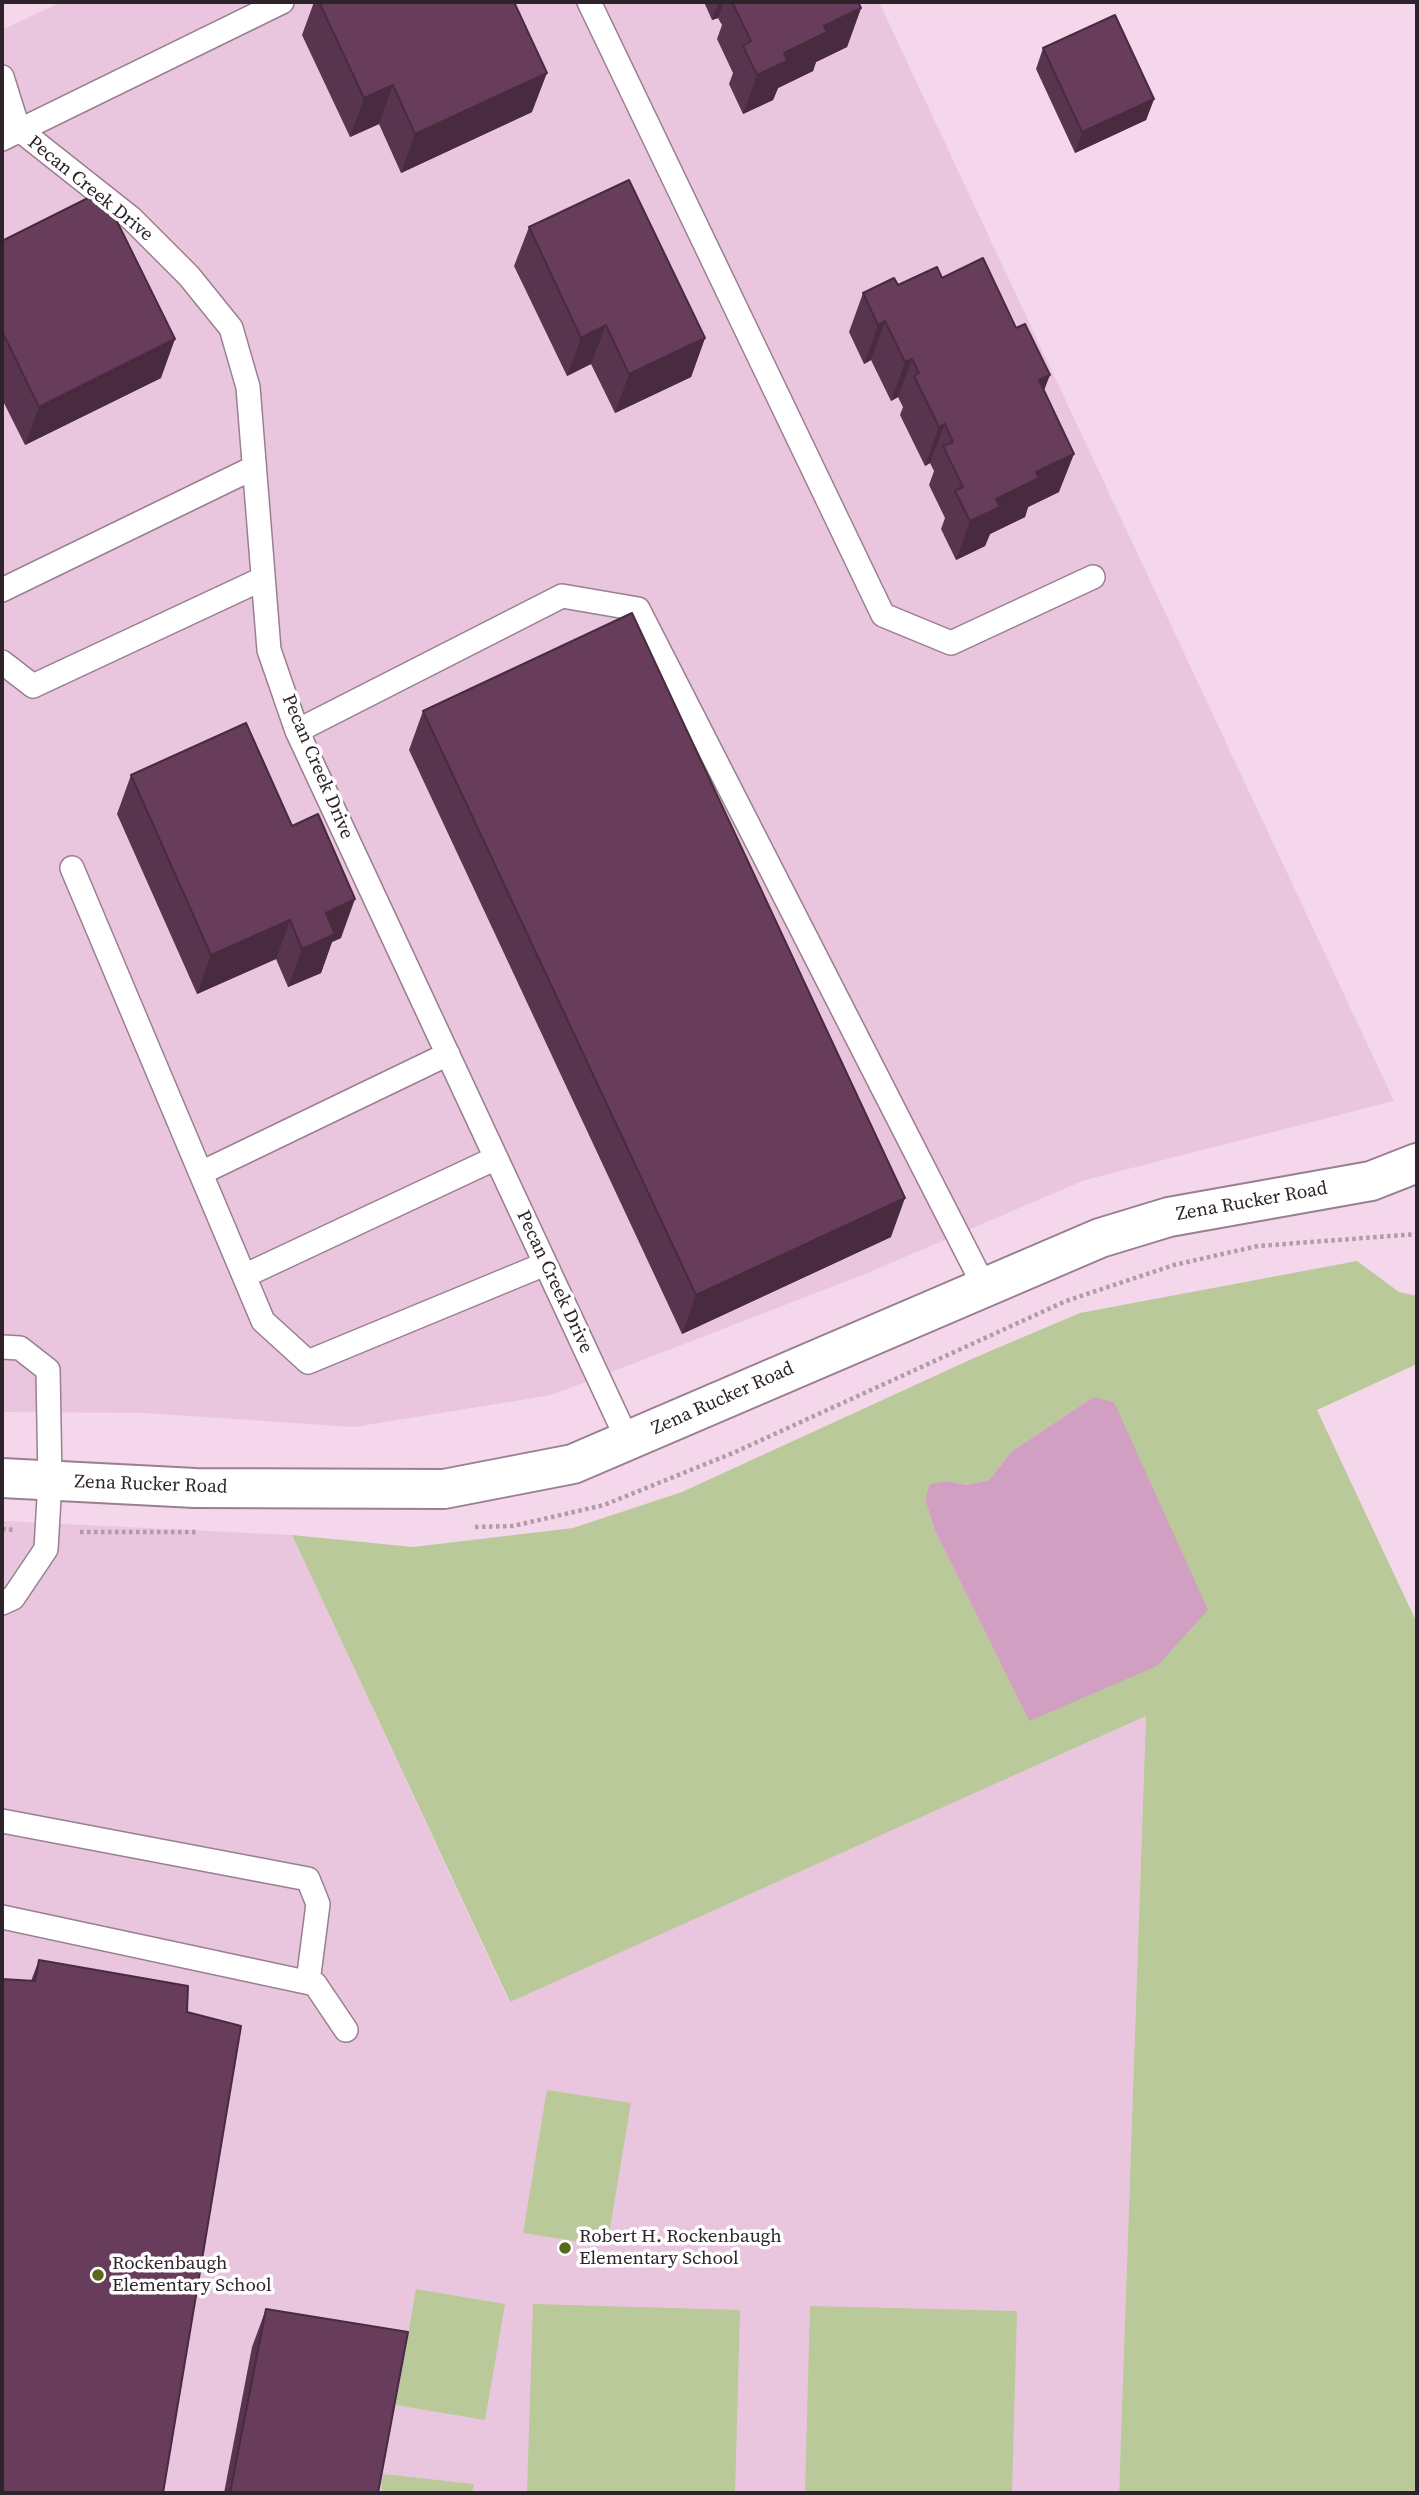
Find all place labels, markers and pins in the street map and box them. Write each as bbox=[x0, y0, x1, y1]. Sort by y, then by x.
place label: Robert H. Rockenbaugh Elementary School bbox=[579, 2226, 782, 2270]
marker: Robert H. Rockenbaugh Elementary School bbox=[557, 2240, 573, 2256]
place label: Rockenbaugh Elementary School bbox=[112, 2253, 272, 2297]
marker: Rockenbaugh Elementary School bbox=[90, 2267, 106, 2283]

